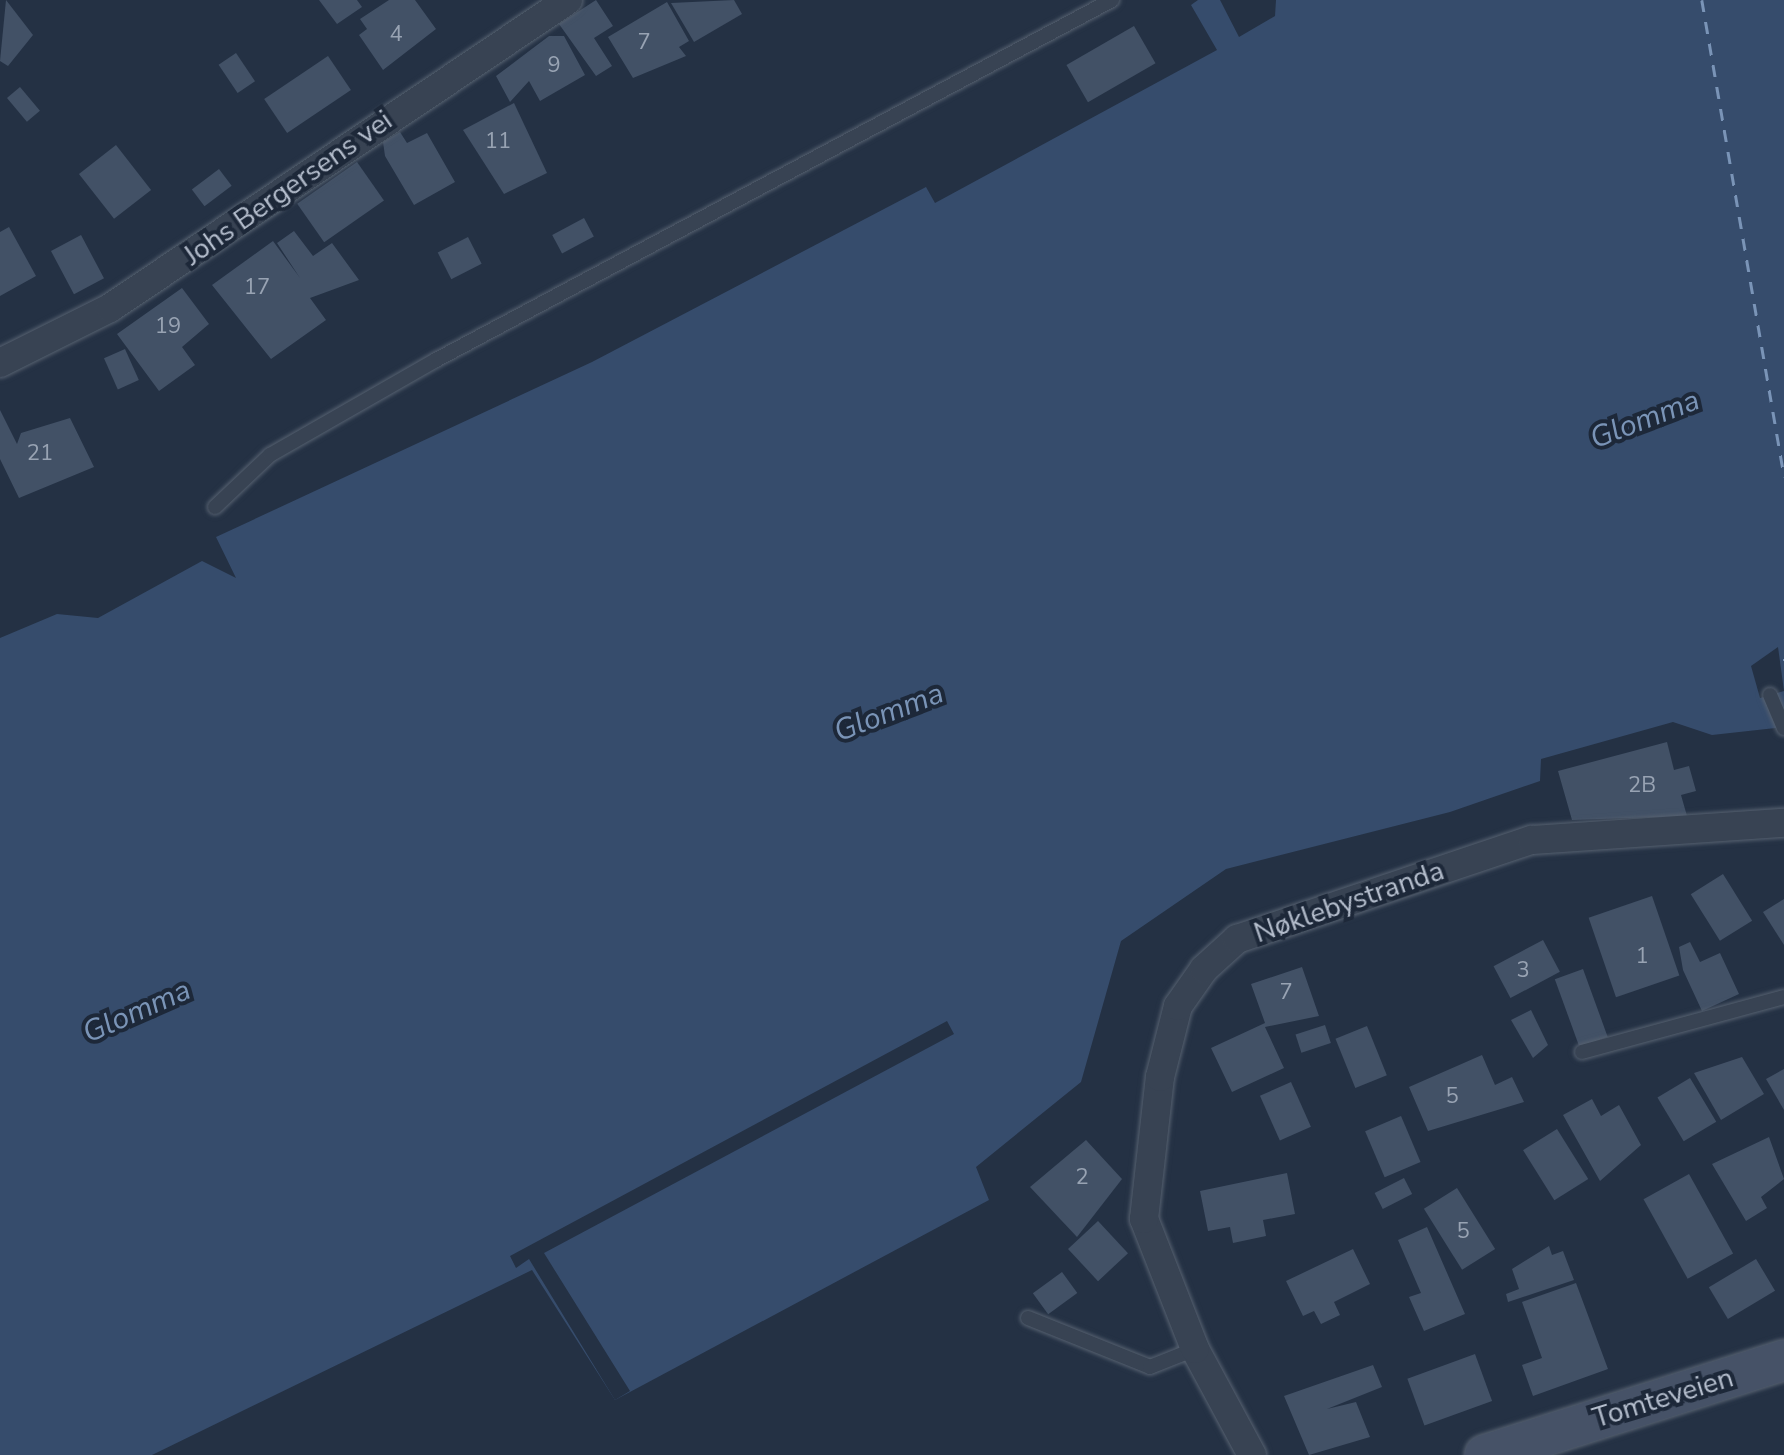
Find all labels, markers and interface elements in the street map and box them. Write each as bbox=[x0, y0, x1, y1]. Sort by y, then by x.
house number: 4 bbox=[389, 22, 403, 48]
house number: 7 bbox=[637, 30, 651, 56]
house number: 9 bbox=[547, 53, 561, 79]
street label: Johs Bergersens vei bbox=[177, 104, 399, 272]
house number: 11 bbox=[485, 129, 511, 155]
house number: 17 bbox=[244, 275, 270, 301]
house number: 19 bbox=[155, 314, 181, 340]
water label: Glomma bbox=[1585, 383, 1705, 457]
house number: 21 bbox=[27, 441, 53, 467]
water label: Glomma bbox=[829, 676, 949, 750]
house number: 2B bbox=[1628, 773, 1656, 799]
street label: Nøklebystranda bbox=[1250, 854, 1448, 950]
house number: 1 bbox=[1635, 944, 1649, 970]
house number: 3 bbox=[1516, 958, 1530, 984]
water label: Glomma bbox=[77, 972, 197, 1052]
house number: 7 bbox=[1279, 980, 1293, 1006]
house number: 5 bbox=[1445, 1084, 1459, 1110]
house number: 2 bbox=[1075, 1165, 1089, 1191]
house number: 5 bbox=[1456, 1219, 1470, 1245]
street label: Tomteveien bbox=[1589, 1361, 1737, 1435]

